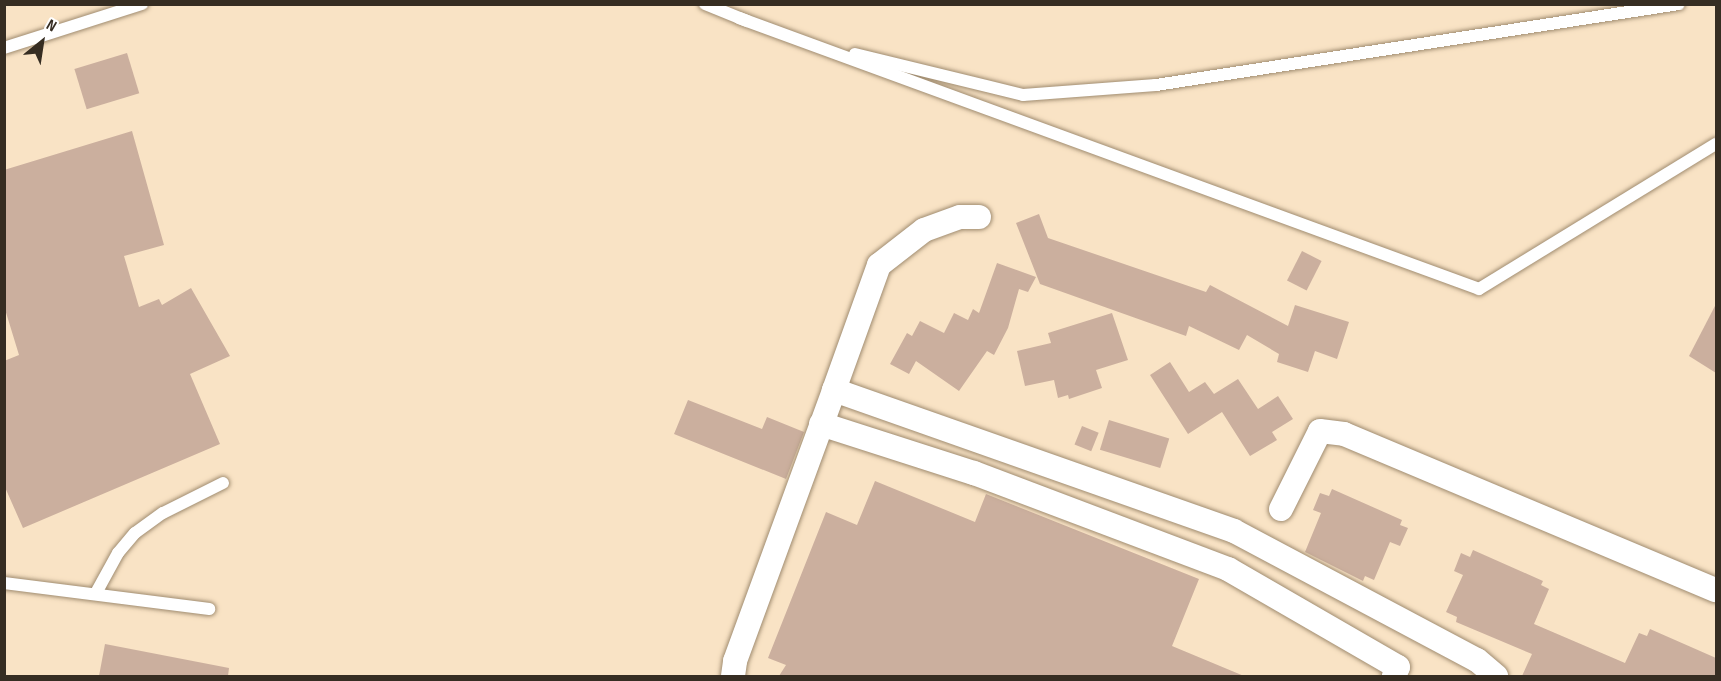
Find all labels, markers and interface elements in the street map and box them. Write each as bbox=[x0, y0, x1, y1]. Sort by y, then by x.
north arrow bbox=[12, 12, 72, 72]
text: N bbox=[43, 16, 60, 36]

